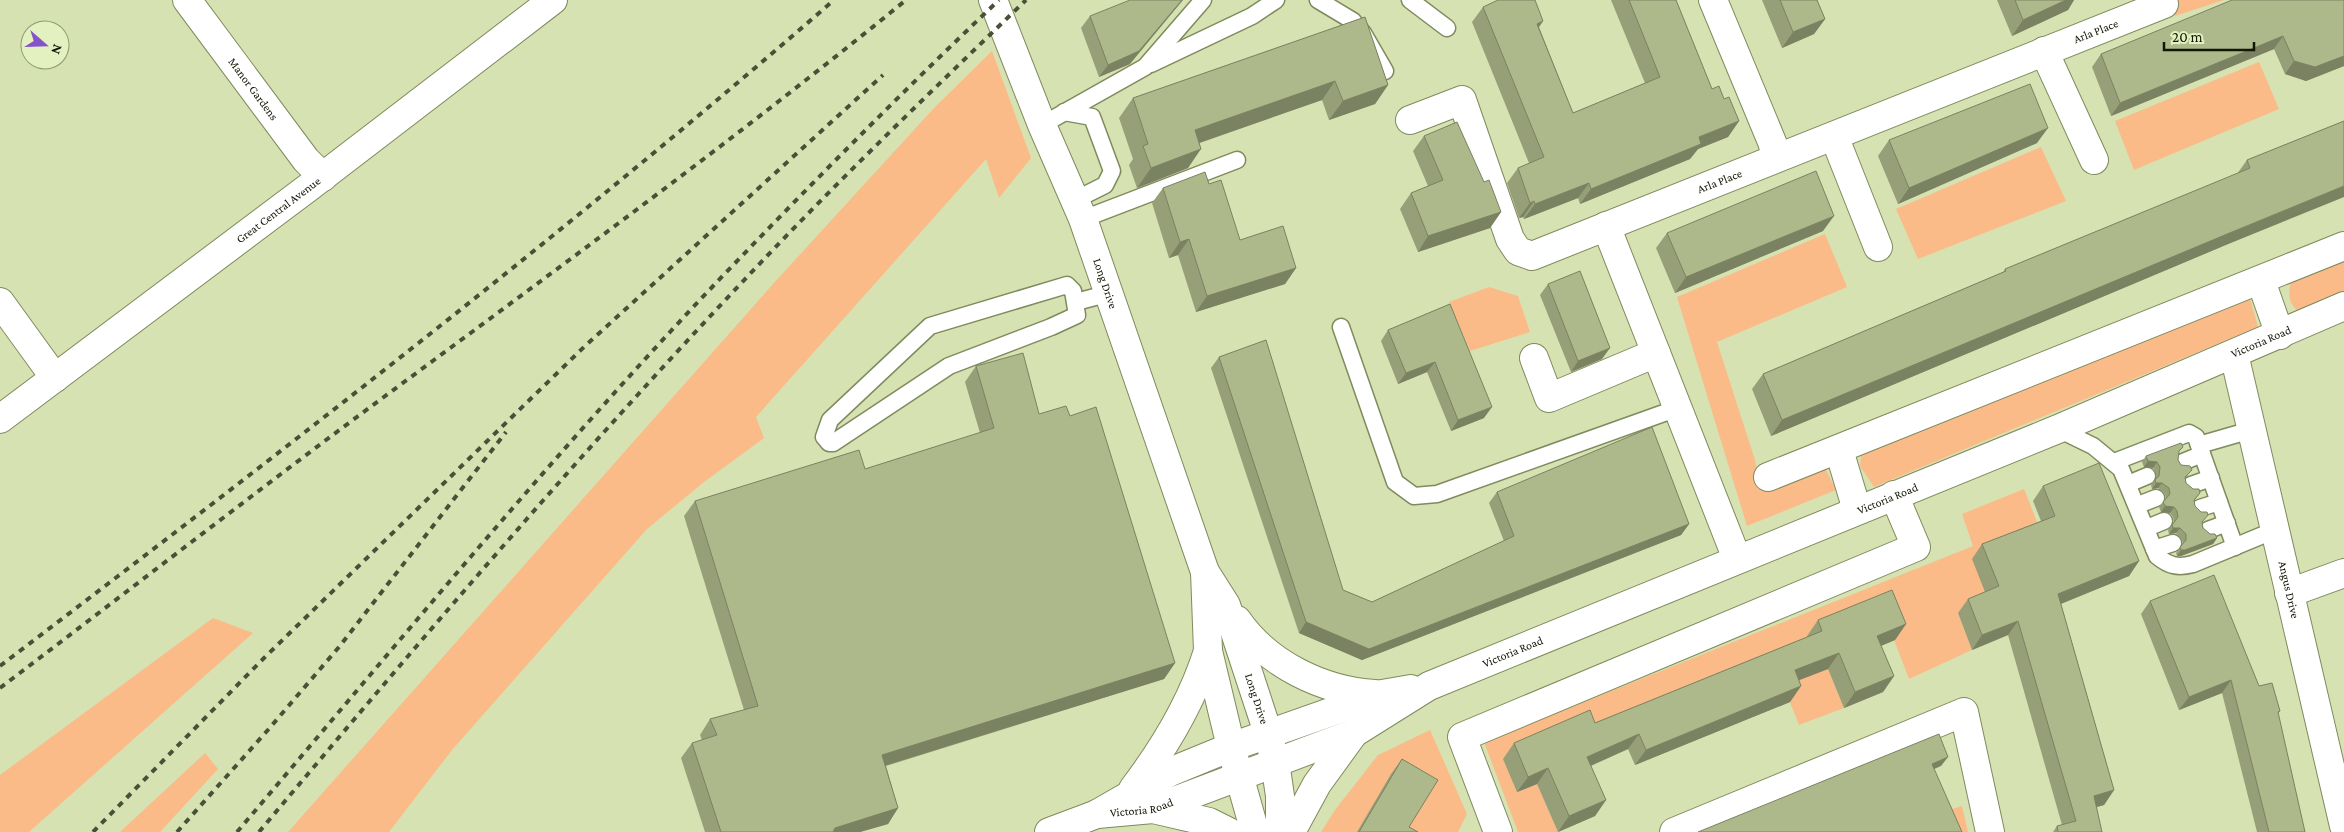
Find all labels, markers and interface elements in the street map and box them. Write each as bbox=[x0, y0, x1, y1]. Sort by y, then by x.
street label: Arla Place bbox=[2071, 16, 2120, 46]
north arrow bbox=[20, 20, 70, 70]
scale bar bbox=[2164, 20, 2254, 52]
text: 20 m bbox=[2172, 29, 2203, 45]
text: N bbox=[48, 42, 66, 57]
street label: Manor Gardens bbox=[225, 55, 281, 123]
street label: Arla Place bbox=[1695, 166, 1744, 196]
street label: Great Central Avenue bbox=[233, 174, 323, 246]
street label: Long Drive bbox=[1090, 256, 1120, 311]
street label: Victoria Road bbox=[2229, 322, 2294, 361]
street label: Victoria Road bbox=[1855, 480, 1921, 517]
street label: Angus Drive bbox=[2275, 560, 2302, 620]
street label: Victoria Road bbox=[1480, 633, 1546, 670]
street label: Long Drive bbox=[1242, 672, 1272, 726]
street label: Victoria Road bbox=[1109, 795, 1176, 820]

